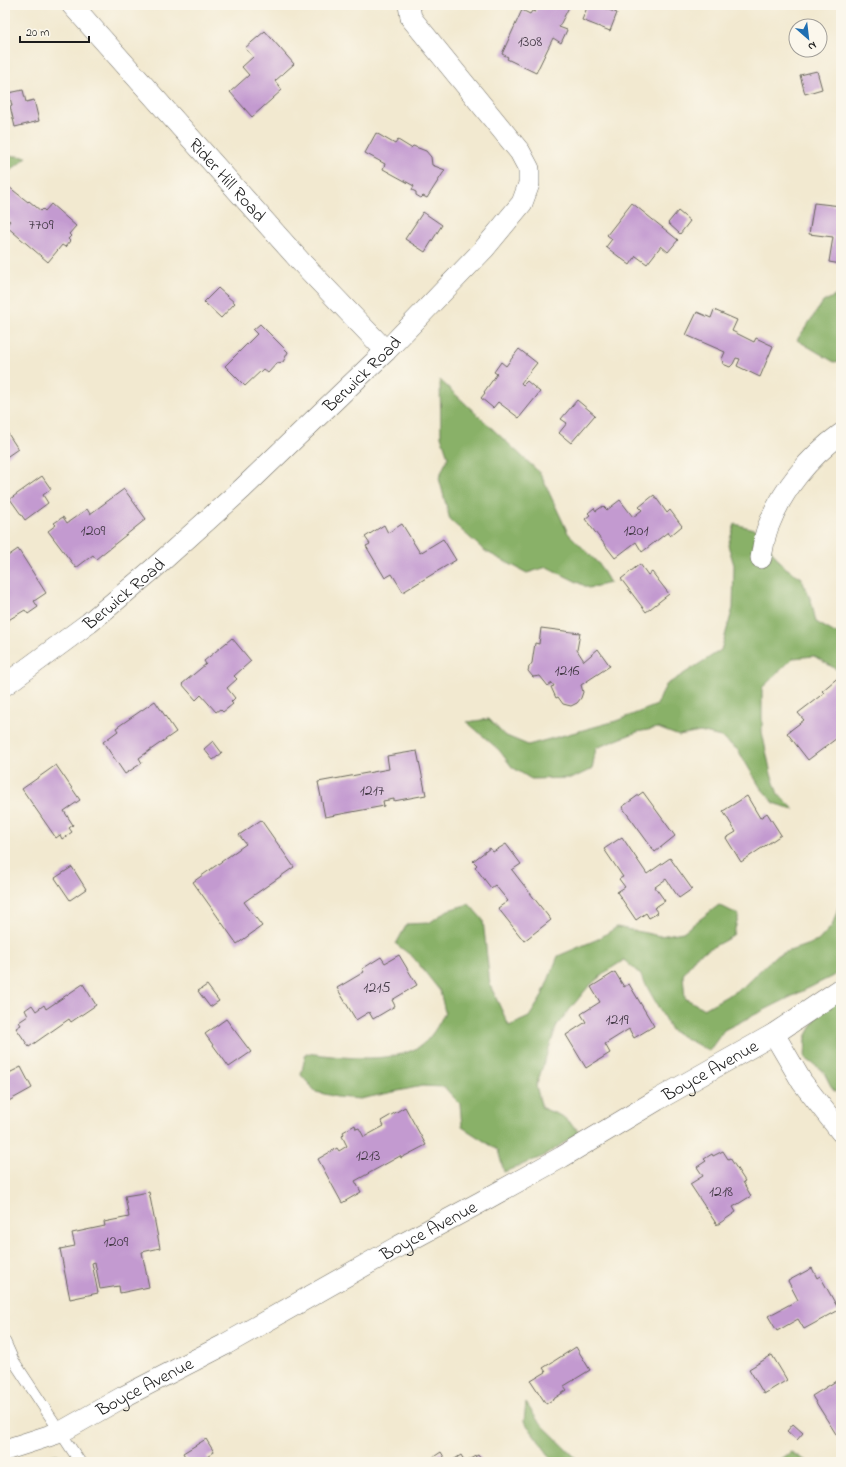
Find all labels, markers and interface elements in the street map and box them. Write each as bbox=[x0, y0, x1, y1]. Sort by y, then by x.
scale bar bbox=[20, 18, 89, 44]
north arrow bbox=[788, 18, 828, 58]
text: 20 m bbox=[26, 24, 49, 42]
house number: 1308 bbox=[518, 30, 542, 54]
text: N bbox=[805, 37, 819, 55]
street label: Rider Hill Road bbox=[182, 133, 271, 229]
house number: 7709 bbox=[29, 213, 54, 237]
street label: Berwick Road bbox=[317, 331, 409, 420]
house number: 1209 bbox=[81, 519, 106, 543]
house number: 1201 bbox=[623, 519, 649, 543]
street label: Berwick Road bbox=[78, 553, 172, 638]
house number: 1216 bbox=[554, 659, 580, 683]
house number: 1217 bbox=[360, 779, 385, 803]
house number: 1215 bbox=[363, 976, 391, 1000]
house number: 1219 bbox=[606, 1008, 629, 1032]
street label: Boyce Avenue bbox=[657, 1034, 765, 1110]
house number: 1213 bbox=[356, 1144, 380, 1168]
house number: 1218 bbox=[709, 1180, 733, 1204]
street label: Boyce Avenue bbox=[375, 1195, 483, 1269]
house number: 1209 bbox=[104, 1230, 129, 1254]
street label: Boyce Avenue bbox=[91, 1351, 199, 1425]

